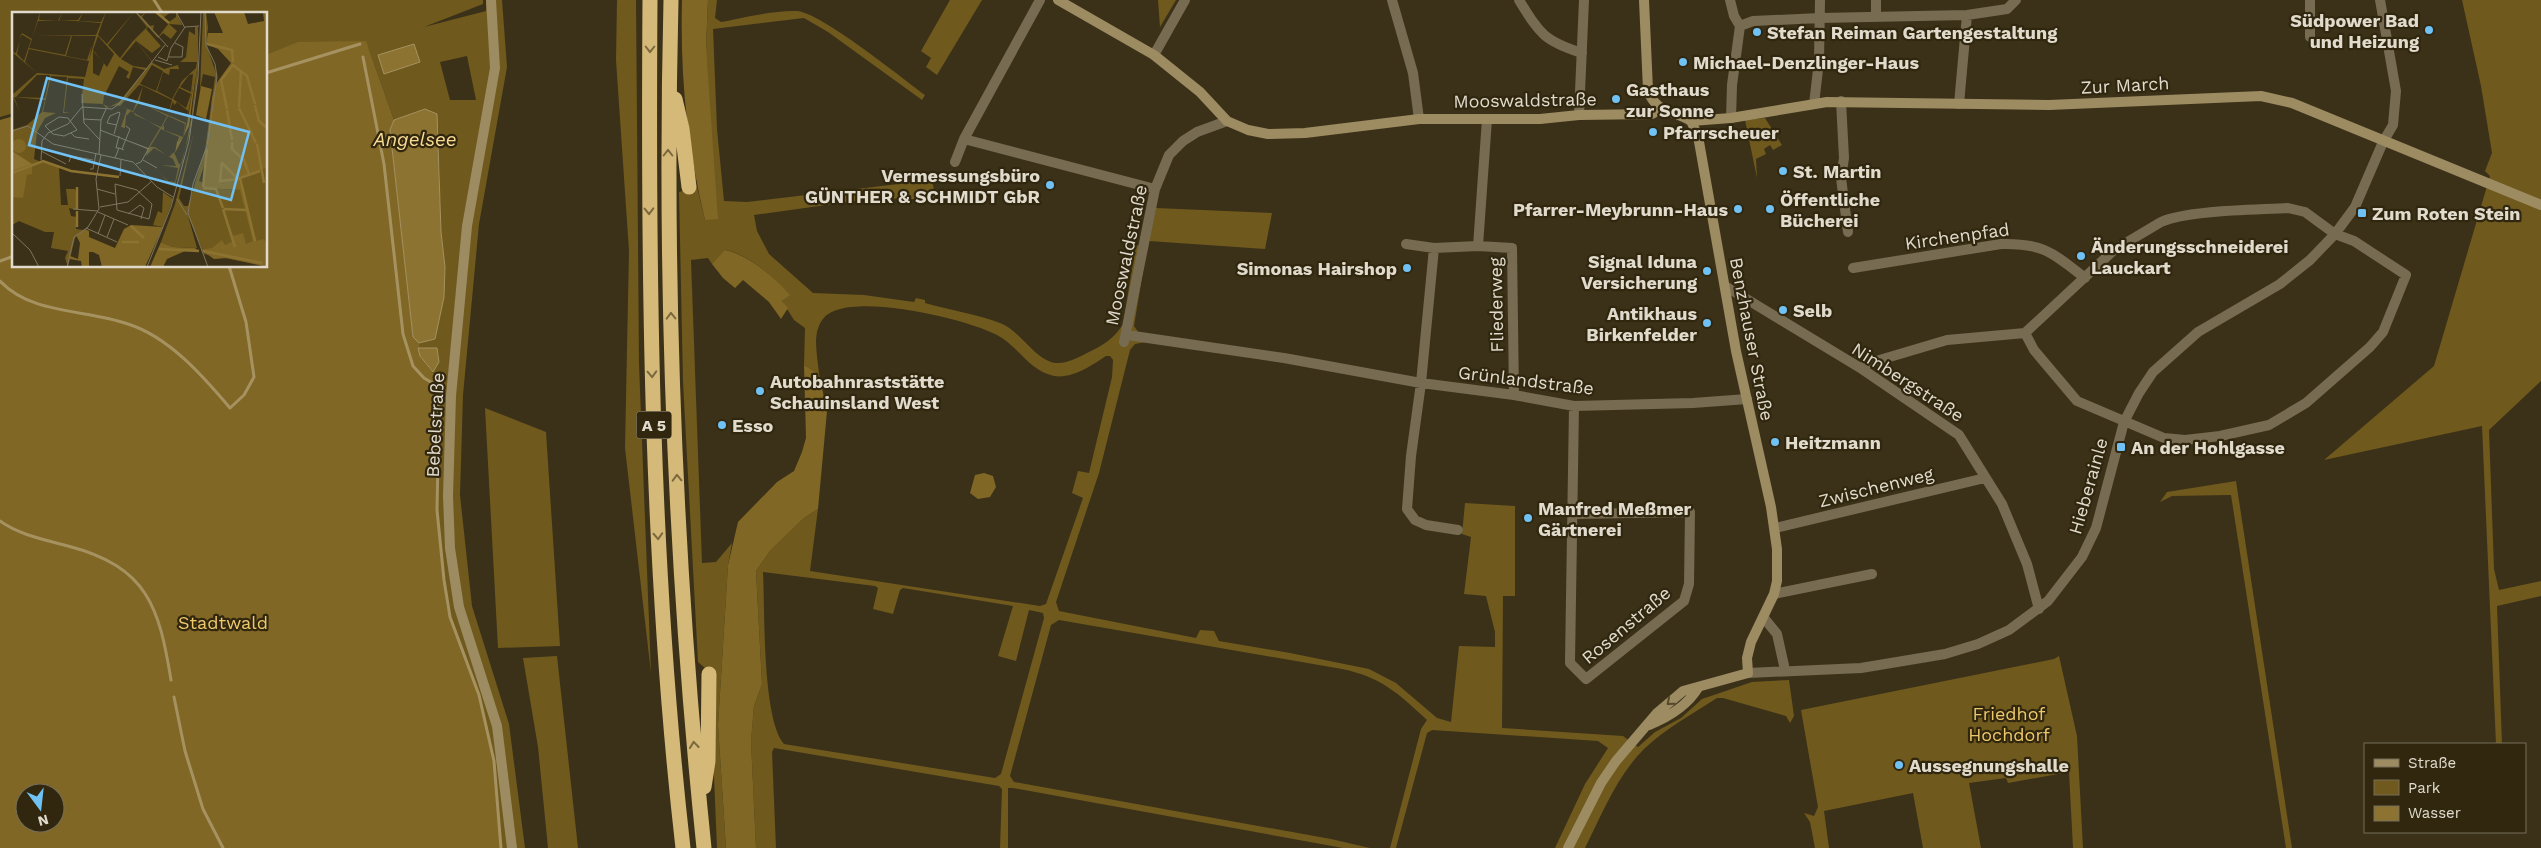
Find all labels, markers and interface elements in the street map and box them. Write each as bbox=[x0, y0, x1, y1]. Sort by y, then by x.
place label: Südpower Bad und Heizung bbox=[2290, 10, 2420, 52]
inset map bbox=[12, 12, 268, 268]
place label: Stefan Reiman Gartengestaltung bbox=[1767, 22, 2058, 43]
marker: Südpower Bad und Heizung bbox=[2423, 24, 2435, 36]
marker: Stefan Reiman Gartengestaltung bbox=[1751, 26, 1763, 38]
one-way arrow bbox=[645, 45, 655, 53]
place label: Michael-Denzlinger-Haus bbox=[1693, 52, 1919, 73]
marker: Michael-Denzlinger-Haus bbox=[1677, 56, 1689, 68]
street label: Zur March bbox=[2080, 72, 2170, 98]
place label: Gasthaus zur Sonne bbox=[1626, 79, 1714, 121]
street label: Mooswaldstraße bbox=[1453, 88, 1597, 112]
marker: Gasthaus zur Sonne bbox=[1610, 93, 1622, 105]
place label: Pfarrscheuer bbox=[1663, 122, 1779, 143]
marker: Pfarrscheuer bbox=[1647, 126, 1659, 138]
water label: Angelsee bbox=[372, 128, 457, 151]
one-way arrow bbox=[663, 149, 674, 157]
place label: St. Martin bbox=[1793, 161, 1882, 182]
place label: Vermessungsbüro GÜNTHER & SCHMIDT GbR bbox=[805, 165, 1041, 207]
marker: St. Martin bbox=[1777, 165, 1789, 177]
marker: Vermessungsbüro GÜNTHER & SCHMIDT GbR bbox=[1044, 179, 1056, 191]
street label: Mooswaldstraße bbox=[1101, 183, 1151, 327]
place label: Öffentliche Bücherei bbox=[1780, 189, 1880, 231]
place label: Pfarrer-Meybrunn-Haus bbox=[1513, 199, 1728, 220]
marker: Pfarrer-Meybrunn-Haus bbox=[1732, 203, 1744, 215]
marker: Öffentliche Bücherei bbox=[1764, 203, 1776, 215]
place label: Zum Roten Stein bbox=[2372, 203, 2520, 224]
marker: Zum Roten Stein bbox=[2356, 207, 2368, 219]
one-way arrow bbox=[644, 208, 654, 215]
street label: Kirchenpfad bbox=[1903, 218, 2011, 254]
place label: Änderungsschneiderei Lauckart bbox=[2091, 236, 2289, 278]
marker: Änderungsschneiderei Lauckart bbox=[2075, 250, 2087, 262]
place label: Signal Iduna Versicherung bbox=[1581, 251, 1698, 293]
street label: Benzhauser Straße bbox=[1726, 255, 1778, 423]
street label: Fliederweg bbox=[1485, 257, 1507, 353]
place label: Simonas Hairshop bbox=[1237, 258, 1397, 279]
marker: Simonas Hairshop bbox=[1401, 262, 1413, 274]
marker: Signal Iduna Versicherung bbox=[1701, 265, 1713, 277]
place label: Selb bbox=[1793, 300, 1832, 321]
place label: Antikhaus Birkenfelder bbox=[1586, 303, 1697, 345]
marker: Selb bbox=[1777, 304, 1789, 316]
one-way arrow bbox=[666, 312, 676, 320]
marker: Antikhaus Birkenfelder bbox=[1701, 317, 1713, 329]
street label: Nimbergstraße bbox=[1848, 338, 1968, 426]
street label: Grünlandstraße bbox=[1457, 361, 1595, 399]
one-way arrow bbox=[646, 370, 657, 378]
place label: Autobahnraststätte Schauinsland West bbox=[770, 371, 945, 413]
street label: Bebelstraße bbox=[422, 372, 448, 478]
marker: Autobahnraststätte Schauinsland West bbox=[754, 385, 766, 397]
road number: A 5 bbox=[636, 412, 672, 438]
place label: Esso bbox=[732, 415, 773, 436]
marker: Esso bbox=[716, 419, 728, 431]
place label: Heitzmann bbox=[1785, 432, 1881, 453]
street label: Hieberainle bbox=[2064, 435, 2112, 537]
marker: Heitzmann bbox=[1769, 436, 1781, 448]
place label: An der Hohlgasse bbox=[2131, 437, 2285, 458]
marker: An der Hohlgasse bbox=[2115, 441, 2127, 453]
street label: Zwischenweg bbox=[1816, 462, 1936, 511]
one-way arrow bbox=[671, 474, 682, 482]
place label: Manfred Meßmer Gärtnerei bbox=[1538, 498, 1692, 540]
marker: Manfred Meßmer Gärtnerei bbox=[1522, 512, 1534, 524]
one-way arrow bbox=[653, 532, 664, 540]
street label: Rosenstraße bbox=[1577, 582, 1675, 668]
park label: Stadtwald bbox=[178, 612, 268, 633]
one-way arrow bbox=[1667, 696, 1676, 705]
park label: Friedhof Hochdorf bbox=[1968, 703, 2050, 745]
one-way arrow bbox=[689, 741, 700, 749]
legend bbox=[2364, 743, 2526, 833]
text: Straße bbox=[2408, 754, 2456, 772]
place label: Aussegnungshalle bbox=[1909, 755, 2069, 776]
marker: Aussegnungshalle bbox=[1893, 759, 1905, 771]
text: Park bbox=[2408, 779, 2441, 797]
north arrow bbox=[15, 783, 65, 833]
text: Wasser bbox=[2408, 804, 2461, 822]
text: N bbox=[36, 811, 50, 830]

